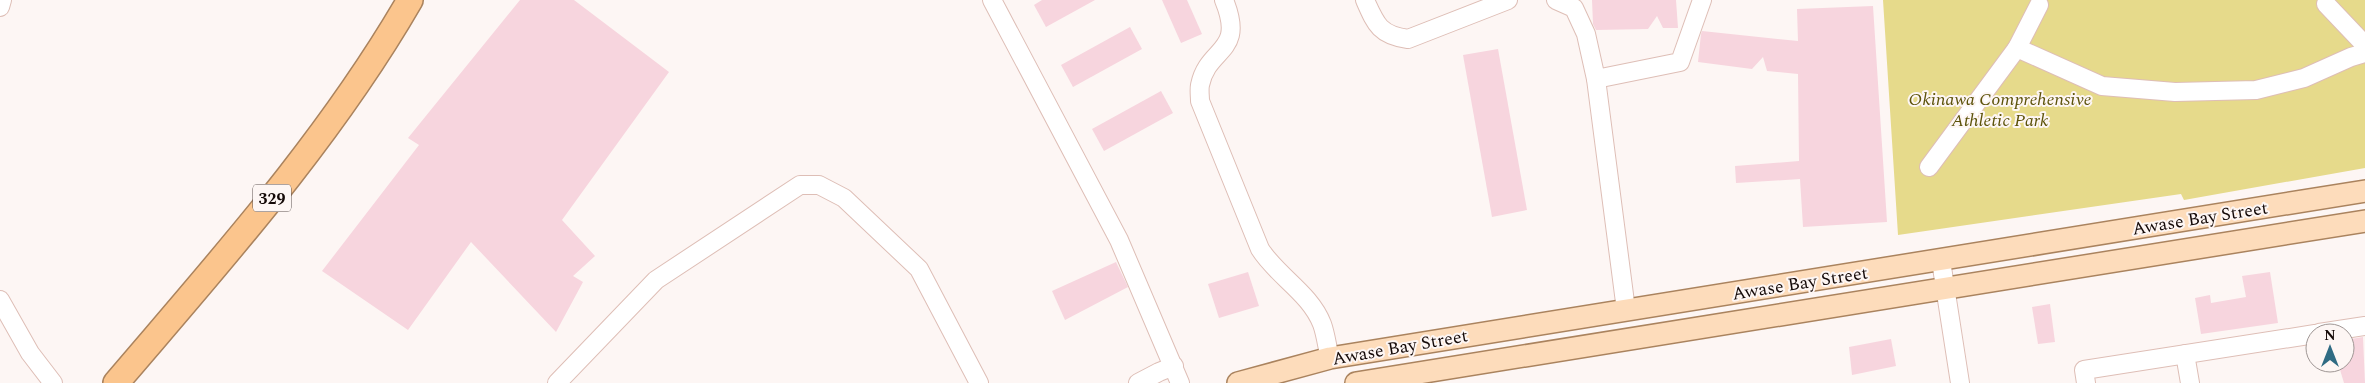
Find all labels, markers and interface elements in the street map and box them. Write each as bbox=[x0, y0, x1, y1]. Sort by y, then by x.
park label: Okinawa Comprehensive Athletic Park bbox=[1909, 86, 2091, 134]
road number: 329 bbox=[253, 184, 291, 212]
street label: Awase Bay Street bbox=[2130, 194, 2270, 243]
street label: Awase Bay Street bbox=[1730, 259, 1870, 308]
street label: Awase Bay Street bbox=[1330, 322, 1470, 373]
north arrow bbox=[2305, 323, 2355, 373]
text: N bbox=[2324, 325, 2336, 346]

